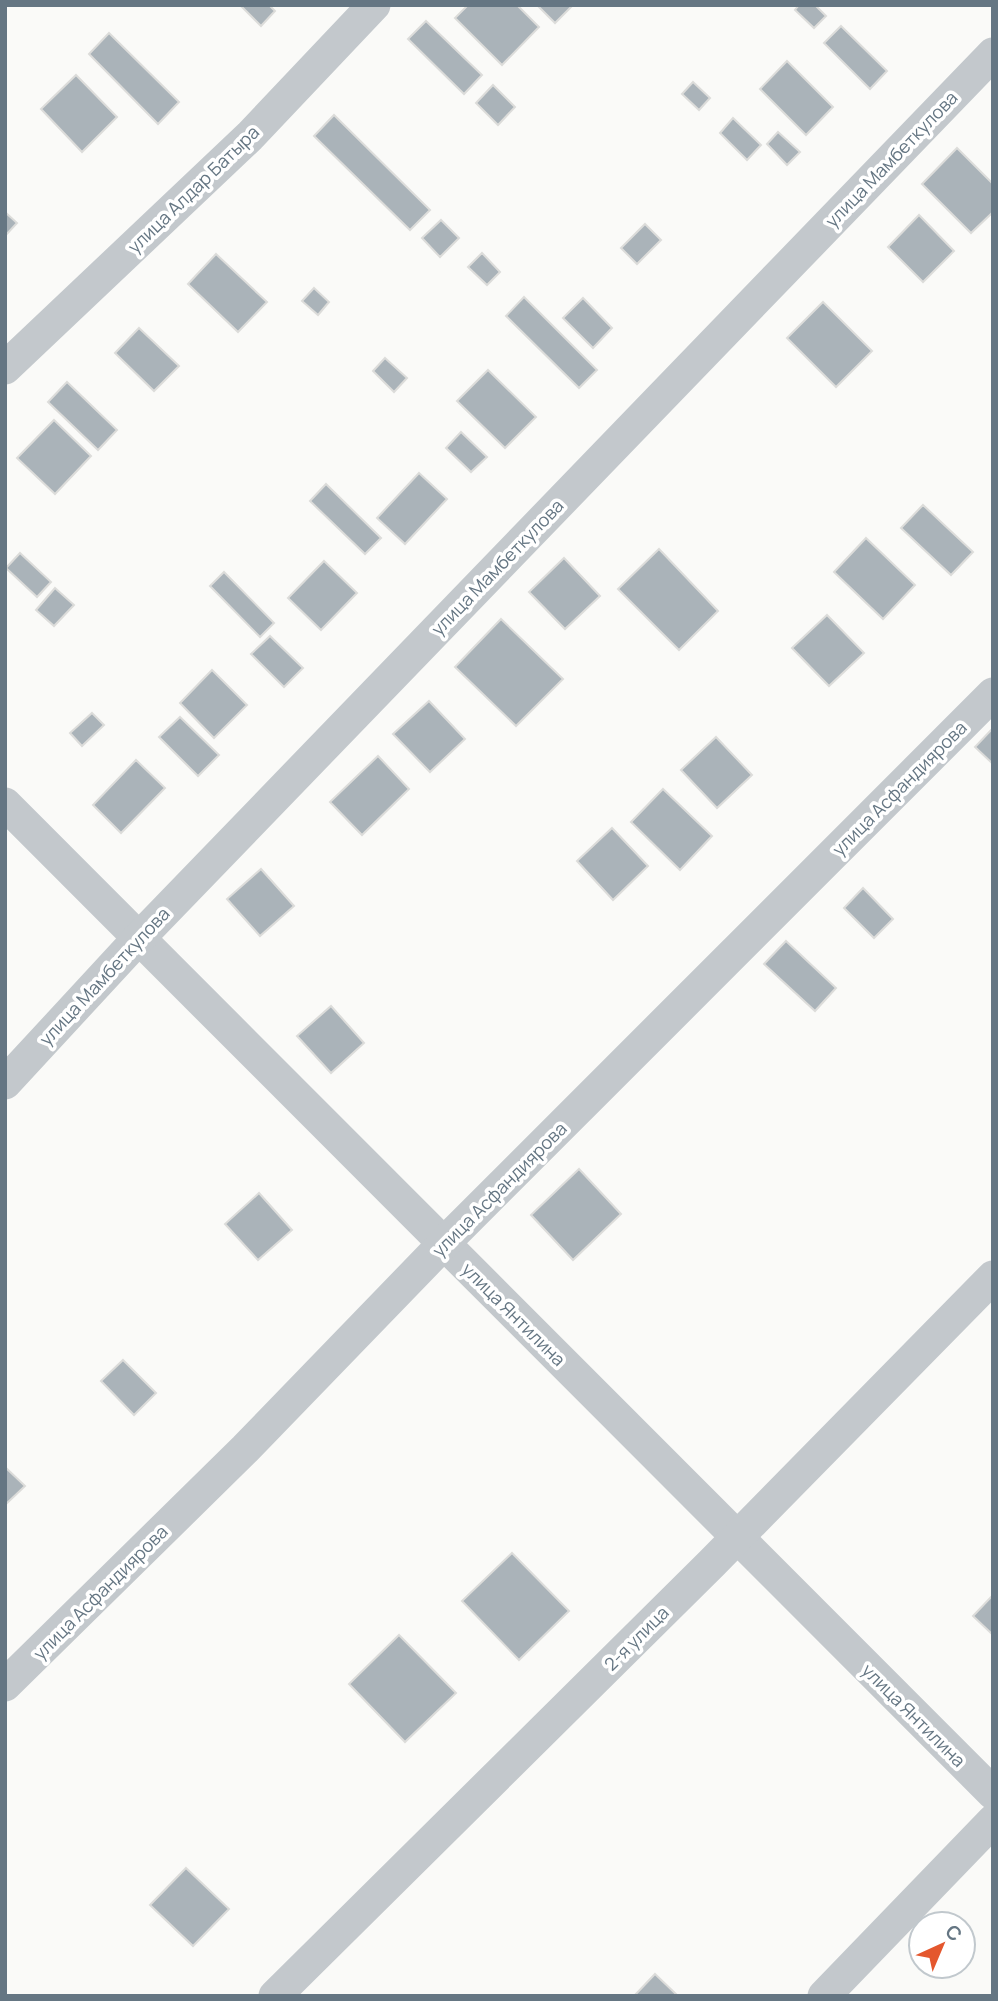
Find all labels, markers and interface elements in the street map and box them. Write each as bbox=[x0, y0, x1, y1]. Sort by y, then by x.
street label: улица Мамбеткулова bbox=[820, 86, 962, 232]
street label: улица Алдар Батыра bbox=[122, 120, 264, 258]
street label: улица Мамбеткулова bbox=[426, 494, 568, 640]
street label: улица Асфандиярова bbox=[827, 716, 971, 860]
street label: улица Мамбеткулова bbox=[34, 902, 174, 1050]
street label: улица Асфандиярова bbox=[427, 1117, 571, 1261]
street label: улица Янтилина bbox=[457, 1257, 571, 1371]
street label: улица Асфандиярова bbox=[28, 1520, 172, 1664]
street label: 2-я улица bbox=[598, 1600, 674, 1676]
street label: улица Янтилина bbox=[857, 1658, 971, 1772]
north arrow bbox=[907, 1910, 977, 1980]
text: С bbox=[940, 1919, 968, 1947]

